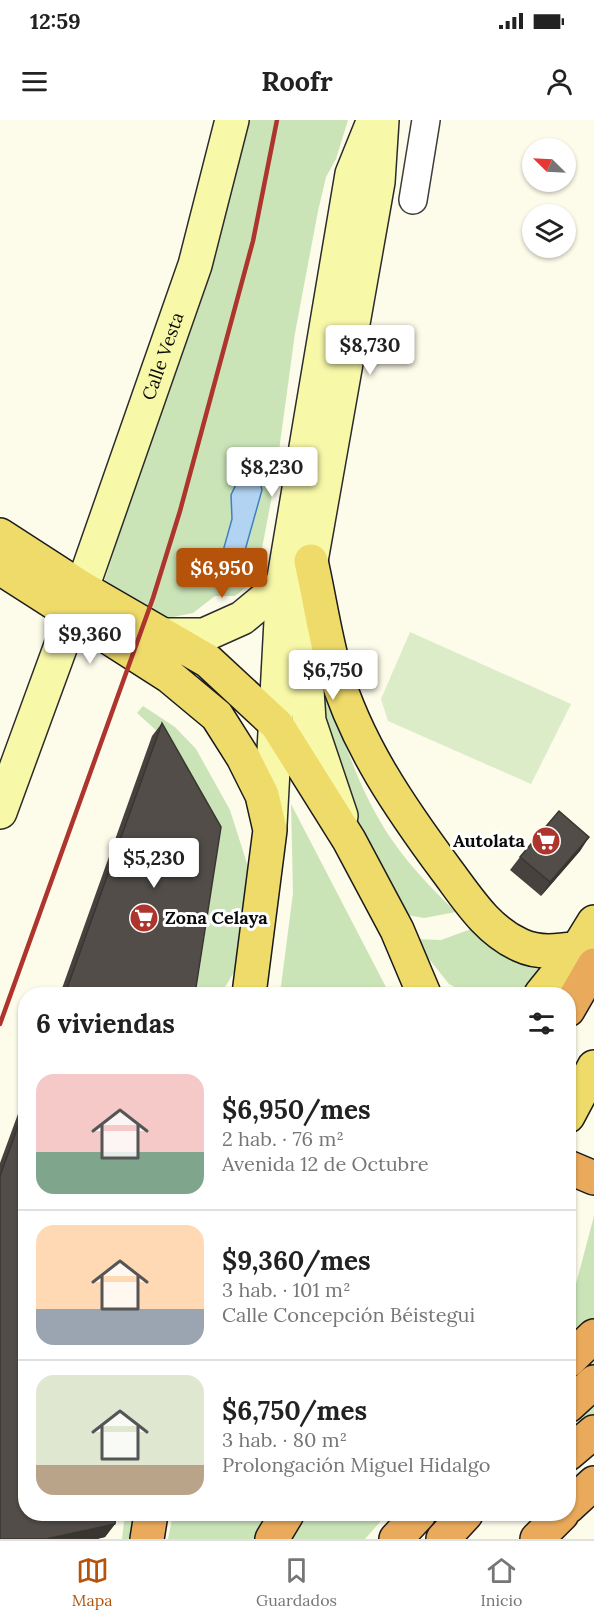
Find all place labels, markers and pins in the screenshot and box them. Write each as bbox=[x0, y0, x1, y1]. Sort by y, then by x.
pin: $8,730 bbox=[321, 325, 419, 376]
pin: $8,230 bbox=[223, 447, 321, 498]
pin: $6,950 bbox=[173, 548, 271, 599]
pin: $9,360 bbox=[41, 614, 139, 665]
pin: $6,750 bbox=[284, 650, 382, 701]
supermarket icon: Autolata bbox=[530, 825, 562, 857]
place label: Autolata bbox=[453, 829, 526, 852]
pin: $5,230 bbox=[105, 838, 203, 889]
supermarket icon: Zona Celaya bbox=[128, 902, 160, 934]
place label: Zona Celaya bbox=[165, 906, 268, 929]

